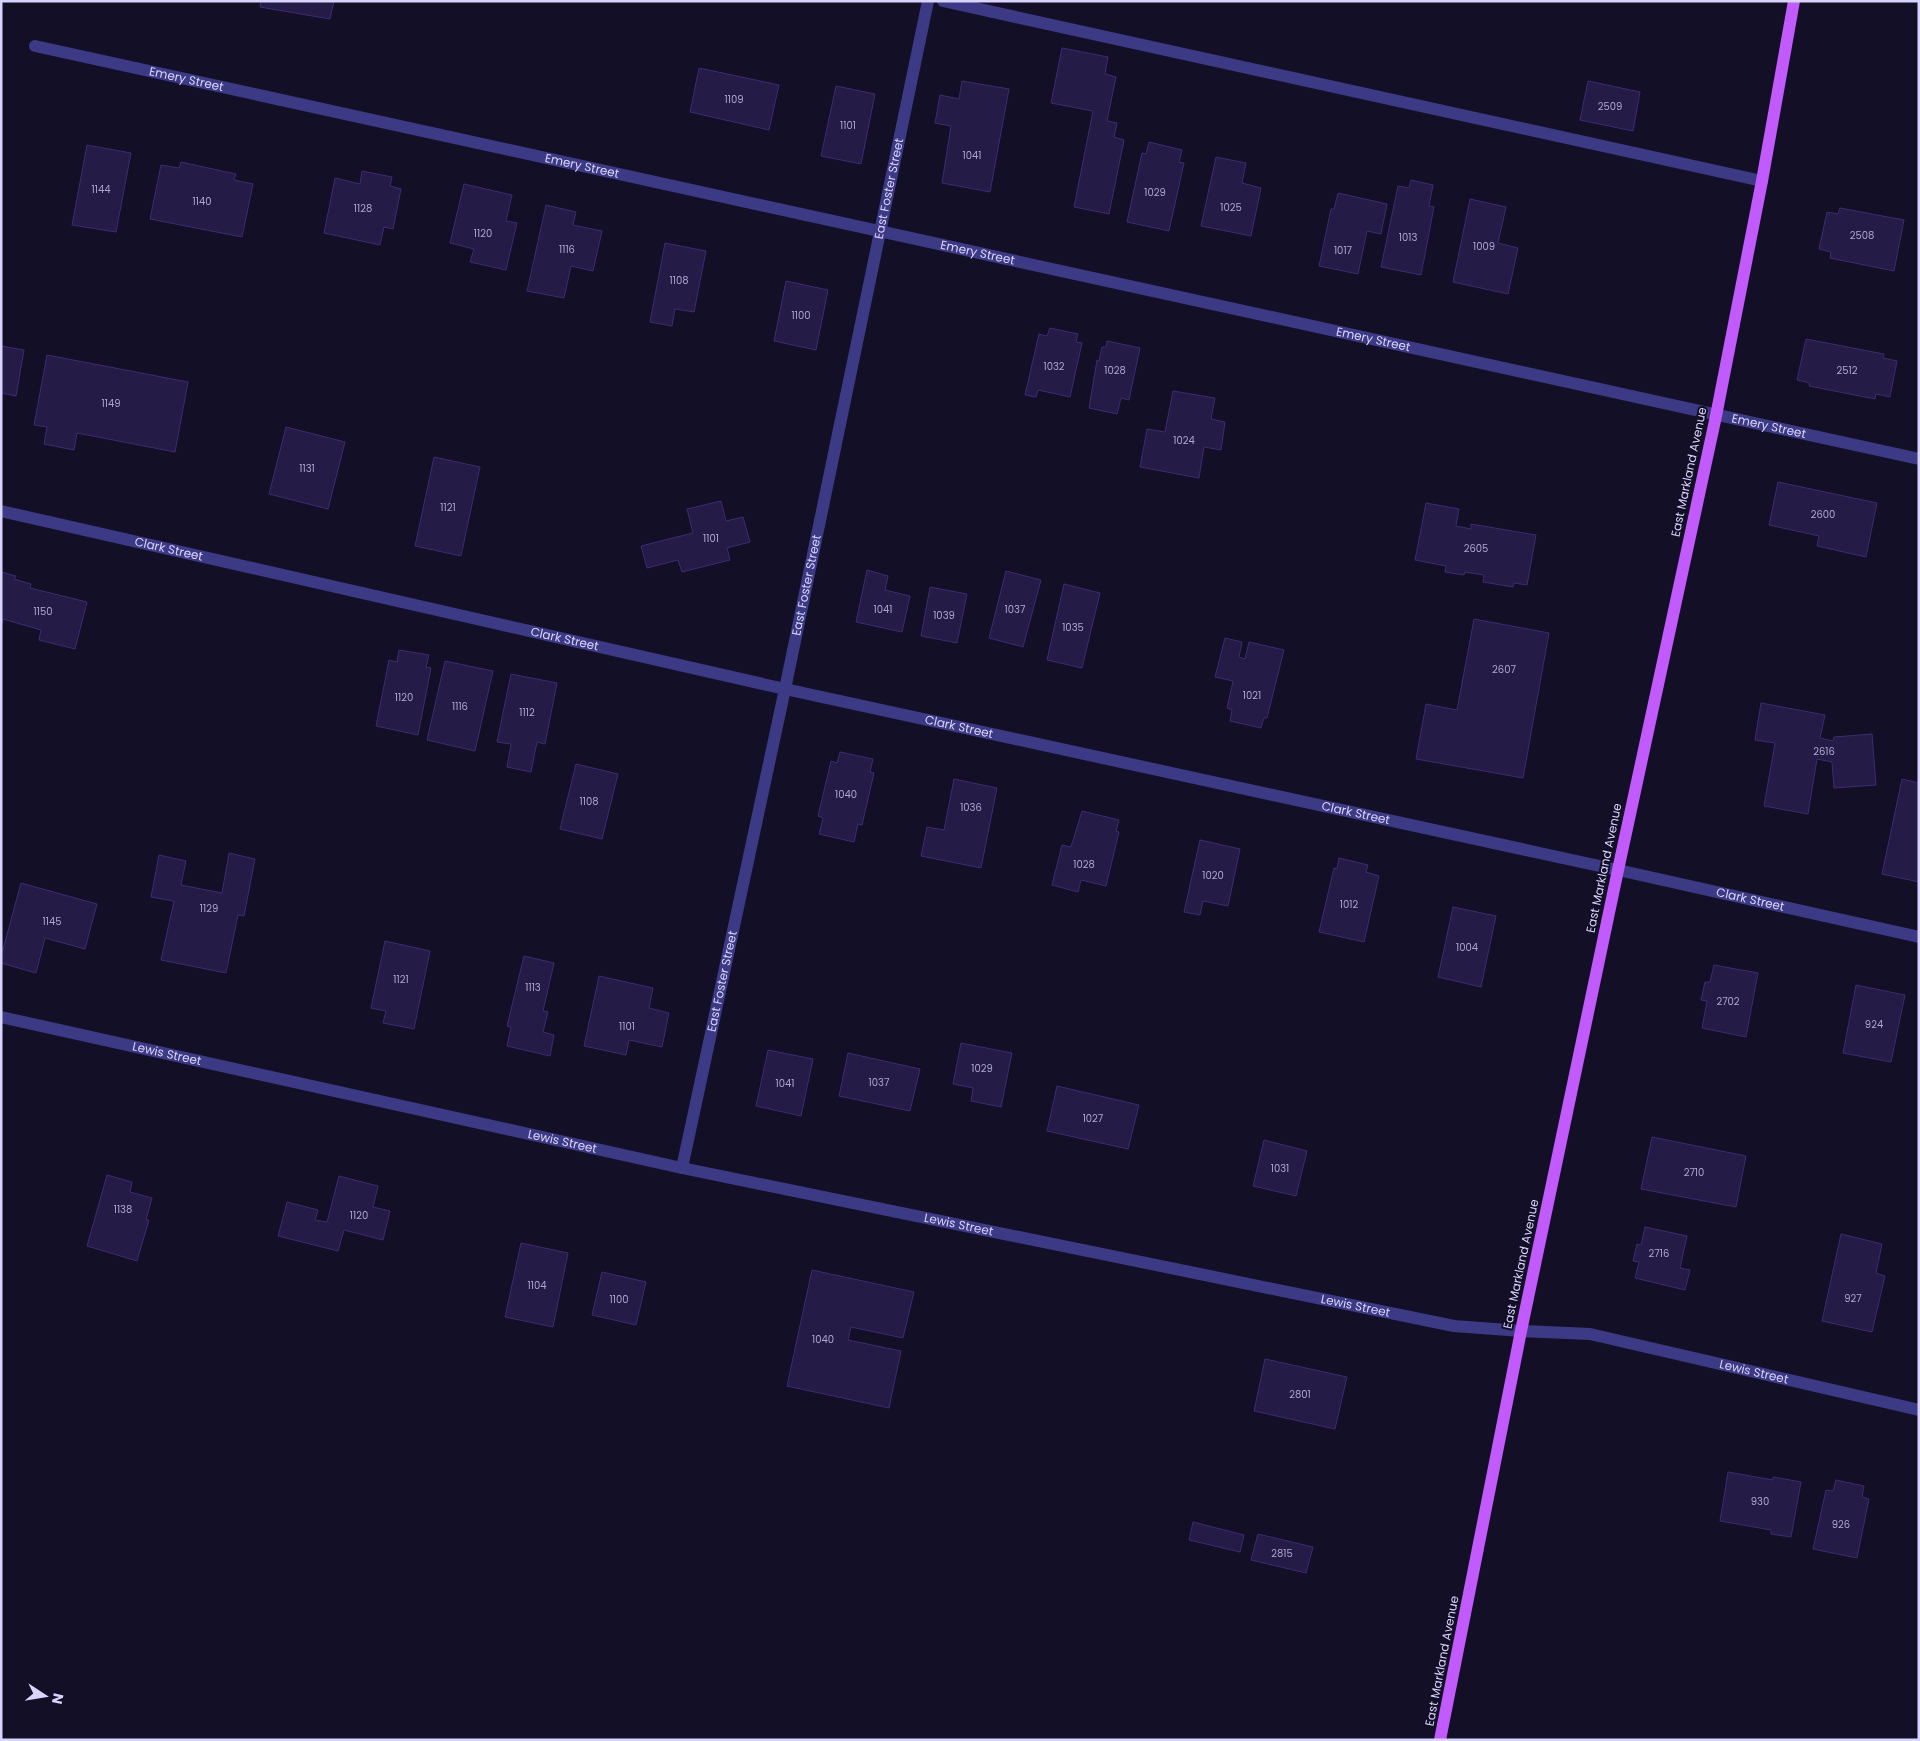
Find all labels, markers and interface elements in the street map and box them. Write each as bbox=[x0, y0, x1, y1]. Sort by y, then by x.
street label: Emery Street bbox=[148, 62, 225, 95]
house number: 1109 bbox=[725, 92, 743, 107]
house number: 2509 bbox=[1598, 99, 1622, 114]
house number: 1101 bbox=[840, 118, 856, 133]
street label: East Foster Street bbox=[870, 136, 907, 241]
house number: 1041 bbox=[963, 148, 981, 163]
street label: Emery Street bbox=[543, 149, 621, 182]
house number: 1144 bbox=[92, 182, 110, 197]
house number: 1029 bbox=[1144, 185, 1166, 200]
house number: 1140 bbox=[193, 194, 211, 209]
house number: 1025 bbox=[1220, 200, 1242, 215]
house number: 1128 bbox=[354, 201, 372, 216]
house number: 1120 bbox=[474, 226, 492, 241]
house number: 2508 bbox=[1850, 228, 1874, 243]
house number: 1013 bbox=[1399, 230, 1417, 245]
street label: Emery Street bbox=[939, 236, 1016, 269]
house number: 1009 bbox=[1473, 239, 1495, 254]
house number: 1116 bbox=[559, 242, 575, 257]
house number: 1017 bbox=[1334, 243, 1353, 258]
house number: 1108 bbox=[670, 273, 689, 288]
house number: 1100 bbox=[792, 308, 810, 323]
street label: Emery Street bbox=[1335, 322, 1412, 355]
house number: 1032 bbox=[1043, 359, 1065, 374]
house number: 1028 bbox=[1104, 363, 1126, 378]
house number: 2512 bbox=[1837, 363, 1858, 378]
house number: 1149 bbox=[102, 396, 121, 411]
street label: East Markland Avenue bbox=[1666, 405, 1711, 538]
street label: Emery Street bbox=[1730, 409, 1808, 442]
house number: 1024 bbox=[1173, 433, 1195, 448]
house number: 1131 bbox=[299, 461, 315, 476]
house number: 1121 bbox=[440, 500, 456, 515]
house number: 2600 bbox=[1811, 507, 1835, 522]
house number: 1101 bbox=[703, 531, 719, 546]
street label: Clark Street bbox=[133, 533, 205, 565]
street label: East Foster Street bbox=[787, 533, 825, 637]
house number: 2605 bbox=[1464, 541, 1488, 556]
house number: 1041 bbox=[874, 602, 892, 617]
house number: 1037 bbox=[1005, 602, 1026, 617]
house number: 1150 bbox=[34, 604, 52, 619]
house number: 1039 bbox=[933, 608, 955, 623]
house number: 1035 bbox=[1062, 620, 1084, 635]
street label: Clark Street bbox=[529, 623, 600, 654]
house number: 2607 bbox=[1492, 662, 1516, 677]
house number: 1021 bbox=[1243, 688, 1261, 703]
house number: 1120 bbox=[395, 690, 413, 705]
house number: 1116 bbox=[452, 699, 468, 714]
house number: 1112 bbox=[519, 705, 535, 720]
street label: Clark Street bbox=[923, 711, 995, 742]
house number: 2616 bbox=[1813, 744, 1835, 759]
house number: 1040 bbox=[835, 787, 857, 802]
house number: 1108 bbox=[580, 794, 599, 809]
street label: Clark Street bbox=[1320, 797, 1392, 828]
house number: 1036 bbox=[960, 800, 982, 815]
street label: East Markland Avenue bbox=[1581, 801, 1626, 934]
house number: 1028 bbox=[1073, 857, 1095, 872]
house number: 1020 bbox=[1202, 868, 1224, 883]
street label: Clark Street bbox=[1715, 883, 1786, 915]
house number: 1012 bbox=[1340, 897, 1358, 912]
house number: 1129 bbox=[200, 901, 218, 916]
house number: 1145 bbox=[43, 914, 61, 929]
street label: East Foster Street bbox=[703, 929, 741, 1033]
house number: 1004 bbox=[1456, 940, 1478, 955]
house number: 1121 bbox=[393, 972, 409, 987]
house number: 1113 bbox=[525, 980, 541, 995]
house number: 2702 bbox=[1716, 994, 1740, 1009]
house number: 924 bbox=[1865, 1017, 1883, 1032]
house number: 1101 bbox=[619, 1019, 635, 1034]
street label: Lewis Street bbox=[131, 1037, 203, 1069]
house number: 1029 bbox=[971, 1061, 993, 1076]
house number: 1037 bbox=[869, 1075, 890, 1090]
house number: 1041 bbox=[776, 1076, 794, 1091]
house number: 1027 bbox=[1083, 1111, 1104, 1126]
street label: Lewis Street bbox=[526, 1125, 599, 1157]
house number: 1031 bbox=[1271, 1161, 1289, 1176]
house number: 2710 bbox=[1684, 1165, 1704, 1180]
street label: East Markland Avenue bbox=[1498, 1197, 1543, 1330]
house number: 1138 bbox=[114, 1202, 132, 1217]
house number: 1120 bbox=[350, 1208, 368, 1223]
street label: Lewis Street bbox=[923, 1209, 995, 1240]
house number: 2716 bbox=[1649, 1246, 1669, 1261]
house number: 1104 bbox=[528, 1278, 546, 1293]
street label: Lewis Street bbox=[1320, 1290, 1392, 1321]
house number: 927 bbox=[1844, 1291, 1862, 1306]
house number: 1100 bbox=[610, 1292, 628, 1307]
house number: 1040 bbox=[812, 1332, 834, 1347]
street label: Lewis Street bbox=[1718, 1355, 1790, 1388]
house number: 2801 bbox=[1289, 1387, 1311, 1402]
house number: 930 bbox=[1751, 1494, 1769, 1509]
house number: 926 bbox=[1832, 1517, 1850, 1532]
house number: 2815 bbox=[1271, 1546, 1293, 1561]
street label: East Markland Avenue bbox=[1421, 1594, 1462, 1727]
north arrow bbox=[20, 1671, 70, 1721]
text: N bbox=[47, 1691, 69, 1706]

